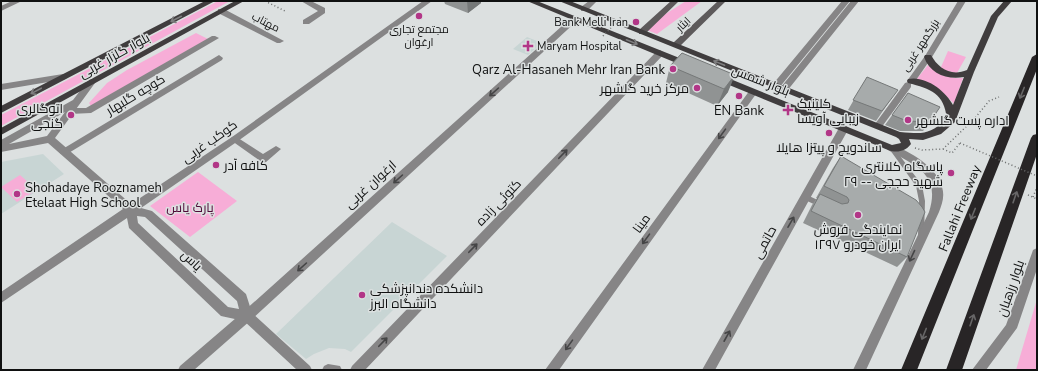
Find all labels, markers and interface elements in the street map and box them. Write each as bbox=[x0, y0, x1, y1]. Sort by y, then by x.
street label: مهتاب bbox=[249, 9, 282, 36]
marker: مجتمع تجاری ارغوان bbox=[414, 11, 424, 21]
street label: ایثار bbox=[672, 14, 694, 36]
place label: Bank Melli Iran bbox=[554, 15, 628, 30]
one-way arrow bbox=[170, 16, 182, 23]
street label: بزرگمهر غربی bbox=[898, 16, 943, 74]
marker: Bank Melli Iran bbox=[631, 17, 641, 27]
place label: مجتمع تجاری ارغوان bbox=[389, 22, 449, 50]
street label: بلوار گلزار غربی bbox=[76, 29, 153, 83]
place label: Maryam Hospital bbox=[537, 39, 623, 54]
one-way arrow bbox=[626, 39, 638, 47]
marker: Maryam Hospital bbox=[522, 40, 534, 52]
one-way arrow bbox=[714, 58, 726, 66]
place label: Qarz Al-Hasaneh Mehr Iran Bank bbox=[472, 61, 665, 79]
street label: بلوار شمس bbox=[729, 61, 792, 101]
marker: Qarz Al-Hasaneh Mehr Iran Bank bbox=[668, 64, 678, 74]
street label: کوچه گلبهار bbox=[102, 70, 168, 120]
place label: مرکز خرید گلشهر bbox=[599, 80, 689, 98]
marker: مرکز خرید گلشهر bbox=[692, 83, 702, 93]
one-way arrow bbox=[489, 87, 499, 97]
one-way arrow bbox=[1018, 87, 1026, 99]
one-way arrow bbox=[30, 88, 42, 96]
marker: EN Bank bbox=[734, 91, 744, 101]
place label: کلینیک زیبایی آویسا bbox=[797, 95, 859, 128]
place label: اتوگالری گنجی bbox=[17, 100, 63, 133]
place label: EN Bank bbox=[714, 102, 765, 120]
marker: کلینیک زیبایی آویسا bbox=[782, 104, 794, 116]
marker: اتوگالری گنجی bbox=[66, 110, 76, 120]
place label: اداره پست گلشهر bbox=[915, 112, 1009, 130]
marker: اداره پست گلشهر bbox=[903, 115, 913, 125]
street label: کوکب غربی bbox=[178, 116, 241, 168]
marker: ساندویچ و پیتزا هایلا bbox=[824, 128, 834, 138]
one-way arrow bbox=[718, 129, 726, 140]
place label: ساندویچ و پیتزا هایلا bbox=[776, 139, 882, 157]
one-way arrow bbox=[558, 149, 568, 159]
place label: کافه آدر bbox=[223, 157, 268, 175]
street label: ارغوان غربی bbox=[341, 157, 401, 213]
place label: پاسگاه کلانتری ۲۹ -- شهید حججی bbox=[844, 158, 944, 191]
marker: کافه آدر bbox=[211, 160, 221, 170]
street label: Fallahi Freeway bbox=[934, 162, 986, 254]
marker: پاسگاه کلانتری ۲۹ -- شهید حججی bbox=[946, 168, 956, 178]
one-way arrow bbox=[393, 175, 403, 184]
street label: کتوئی زاده bbox=[472, 175, 526, 230]
place label: Shohadaye Rooznameh Etelaat High School bbox=[25, 179, 162, 212]
marker: Shohadaye Rooznameh Etelaat High School bbox=[12, 189, 22, 199]
one-way arrow bbox=[1012, 191, 1019, 204]
park label: پارک یاس bbox=[166, 199, 214, 217]
one-way arrow bbox=[969, 207, 976, 219]
street label: مینا bbox=[629, 210, 655, 237]
marker: نمایندگی فروش ایران خودرو ۱۲۹۷ bbox=[853, 210, 863, 220]
one-way arrow bbox=[787, 217, 795, 229]
place label: نمایندگی فروش ایران خودرو ۱۲۹۷ bbox=[814, 221, 902, 254]
street label: حاتمی bbox=[749, 223, 781, 262]
one-way arrow bbox=[641, 234, 650, 245]
one-way arrow bbox=[468, 243, 478, 253]
street label: یاس bbox=[177, 246, 206, 276]
one-way arrow bbox=[908, 250, 915, 262]
street label: بلوار رزهبان bbox=[993, 258, 1029, 319]
one-way arrow bbox=[296, 262, 307, 271]
place label: دانشکده دندانپزشکی دانشگاه البرز bbox=[369, 280, 483, 313]
marker: دانشکده دندانپزشکی دانشگاه البرز bbox=[357, 290, 367, 300]
one-way arrow bbox=[969, 314, 976, 327]
one-way arrow bbox=[919, 327, 927, 339]
one-way arrow bbox=[724, 330, 732, 342]
one-way arrow bbox=[378, 337, 388, 347]
one-way arrow bbox=[565, 339, 573, 350]

